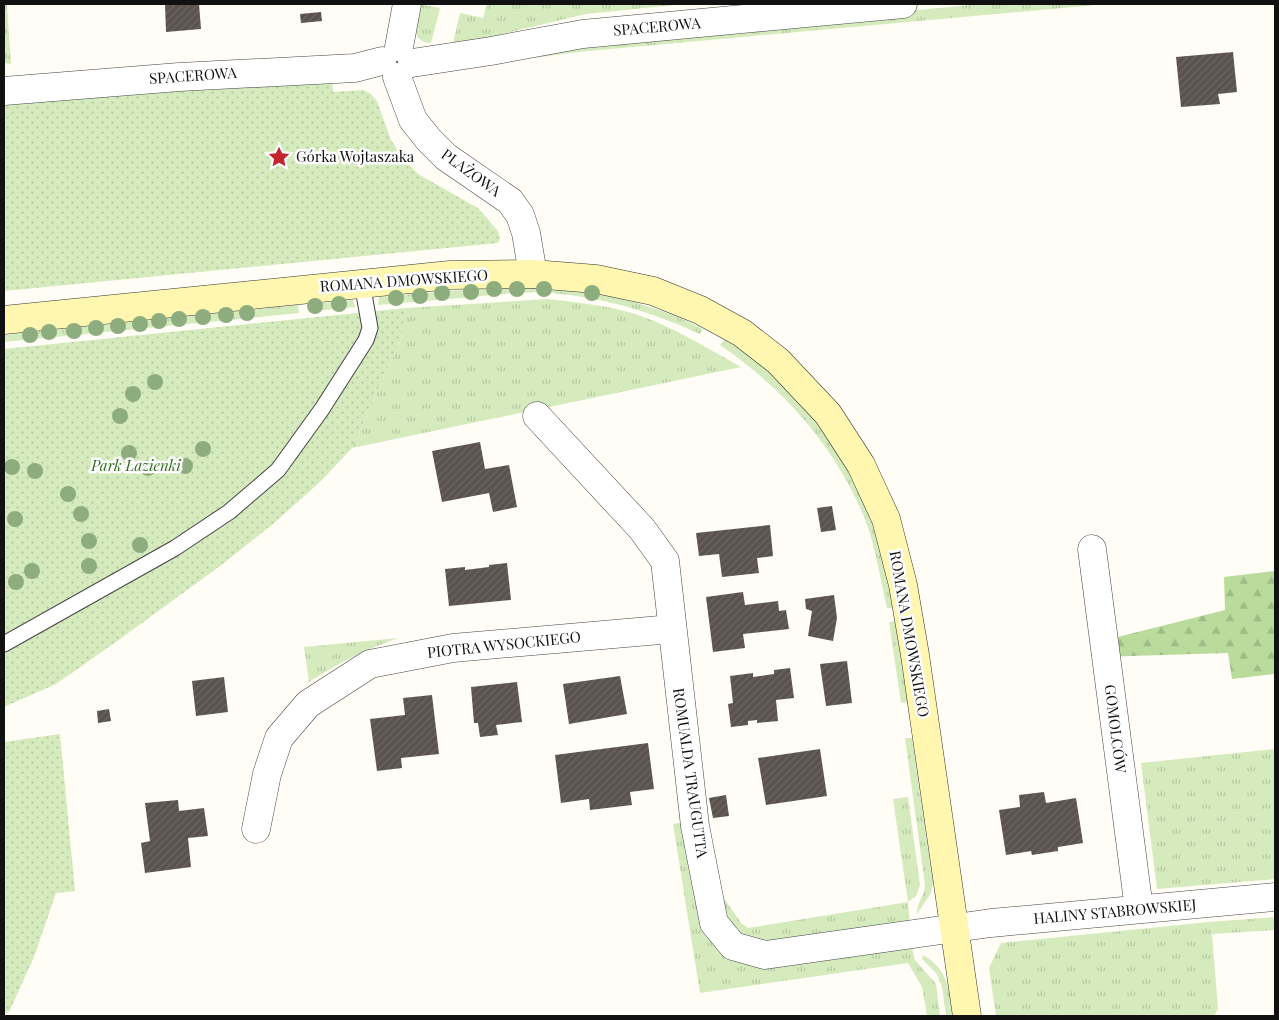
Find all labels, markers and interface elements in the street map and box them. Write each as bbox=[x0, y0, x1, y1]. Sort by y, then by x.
street label: SPACEROWA bbox=[612, 12, 702, 40]
street label: SPACEROWA bbox=[148, 62, 238, 88]
place icon: Górka Wojtaszaka bbox=[266, 144, 292, 170]
street label: PLAŻOWA bbox=[438, 144, 506, 201]
place label: Górka Wojtaszaka bbox=[296, 146, 415, 166]
street label: ROMANA DMOWSKIEGO bbox=[319, 264, 489, 296]
park label: Park Łazienki bbox=[90, 455, 181, 475]
street label: ROMANA DMOWSKIEGO bbox=[885, 549, 934, 719]
street label: PIOTRA WYSOCKIEGO bbox=[426, 626, 582, 662]
street label: GOMOLCÓW bbox=[1101, 683, 1131, 775]
street label: ROMUALDA TRAUGUTTA bbox=[669, 686, 713, 860]
street label: HALINY STABROWSKIEJ bbox=[1033, 894, 1197, 928]

